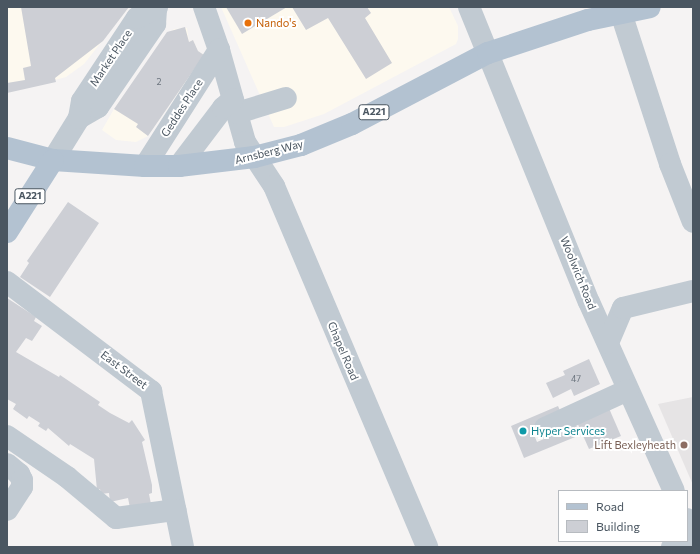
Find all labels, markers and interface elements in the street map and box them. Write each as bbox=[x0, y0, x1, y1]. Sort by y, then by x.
place label: Nando's bbox=[256, 16, 297, 30]
marker: Nando's bbox=[243, 18, 253, 28]
street label: Market Place bbox=[87, 27, 135, 89]
house number: 2 bbox=[157, 77, 161, 87]
street label: Geddes Place bbox=[158, 77, 206, 139]
road number: A221 bbox=[358, 104, 390, 120]
street label: Arnsberg Way bbox=[233, 137, 305, 167]
road number: A221 bbox=[14, 188, 46, 204]
street label: Woolwich Road bbox=[557, 235, 599, 311]
street label: Chapel Road bbox=[325, 320, 361, 382]
street label: East Street bbox=[98, 348, 150, 392]
house number: 47 bbox=[571, 374, 581, 384]
place label: Hyper Services bbox=[531, 424, 605, 438]
marker: Hyper Services bbox=[518, 426, 528, 436]
place label: Lift Bexleyheath bbox=[594, 438, 676, 452]
marker: Lift Bexleyheath bbox=[679, 440, 689, 450]
legend bbox=[558, 490, 688, 542]
text: Road bbox=[596, 499, 624, 513]
text: Building bbox=[596, 519, 640, 533]

